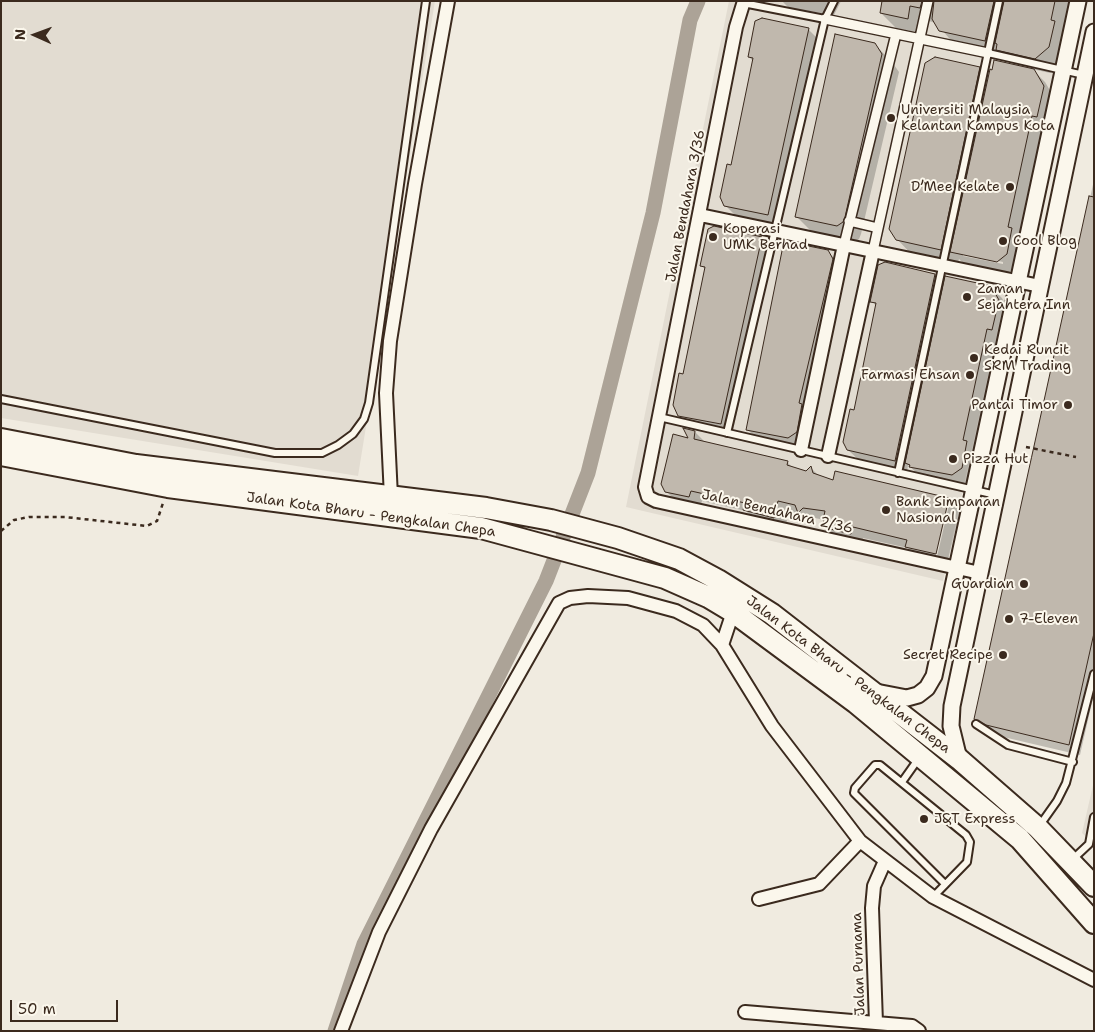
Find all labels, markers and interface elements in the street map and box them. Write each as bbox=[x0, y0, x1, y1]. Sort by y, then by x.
north arrow bbox=[10, 10, 60, 60]
text: N bbox=[11, 29, 29, 40]
place label: Universiti Malaysia Kelantan Kampus Kota bbox=[901, 102, 1055, 134]
marker: Universiti Malaysia Kelantan Kampus Kota bbox=[885, 112, 897, 124]
street label: Jalan Bendahara 3/36 bbox=[663, 128, 709, 284]
place label: D’Mee Kelate bbox=[911, 179, 1000, 195]
marker: D’Mee Kelate bbox=[1004, 181, 1016, 193]
place label: Koperasi UMK Berhad bbox=[723, 221, 808, 253]
marker: Koperasi UMK Berhad bbox=[707, 231, 719, 243]
place label: Cool Blog bbox=[1013, 233, 1077, 249]
marker: Cool Blog bbox=[997, 235, 1009, 247]
place label: Zaman Sejahtera Inn bbox=[977, 281, 1070, 314]
marker: Zaman Sejahtera Inn bbox=[961, 291, 973, 303]
place label: Kedai Runcit SRM Trading bbox=[984, 342, 1071, 374]
marker: Kedai Runcit SRM Trading bbox=[968, 352, 980, 364]
place label: Farmasi Ehsan bbox=[861, 367, 960, 383]
marker: Farmasi Ehsan bbox=[964, 369, 976, 381]
place label: Pantai Timor bbox=[971, 397, 1058, 413]
marker: Pantai Timor bbox=[1062, 399, 1074, 411]
place label: Pizza Hut bbox=[963, 451, 1028, 467]
marker: Pizza Hut bbox=[947, 453, 959, 465]
street label: Jalan Bendahara 2/36 bbox=[700, 486, 854, 538]
street label: Jalan Kota Bharu - Pengkalan Chepa bbox=[245, 489, 497, 541]
place label: Bank Simpanan Nasional bbox=[896, 494, 1000, 526]
marker: Bank Simpanan Nasional bbox=[880, 504, 892, 516]
place label: Guardian bbox=[951, 576, 1014, 592]
marker: Guardian bbox=[1018, 578, 1030, 590]
street label: Jalan Kota Bharu - Pengkalan Chepa bbox=[743, 593, 953, 757]
place label: 7-Eleven bbox=[1019, 611, 1078, 627]
marker: 7-Eleven bbox=[1003, 613, 1015, 625]
place label: Secret Recipe bbox=[903, 647, 993, 663]
marker: Secret Recipe bbox=[997, 649, 1009, 661]
place label: J&T Express bbox=[934, 811, 1015, 827]
marker: J&T Express bbox=[918, 813, 930, 825]
street label: Jalan Purnama bbox=[849, 912, 869, 1016]
scale bar bbox=[12, 990, 120, 1022]
text: 50 m bbox=[18, 999, 56, 1019]

